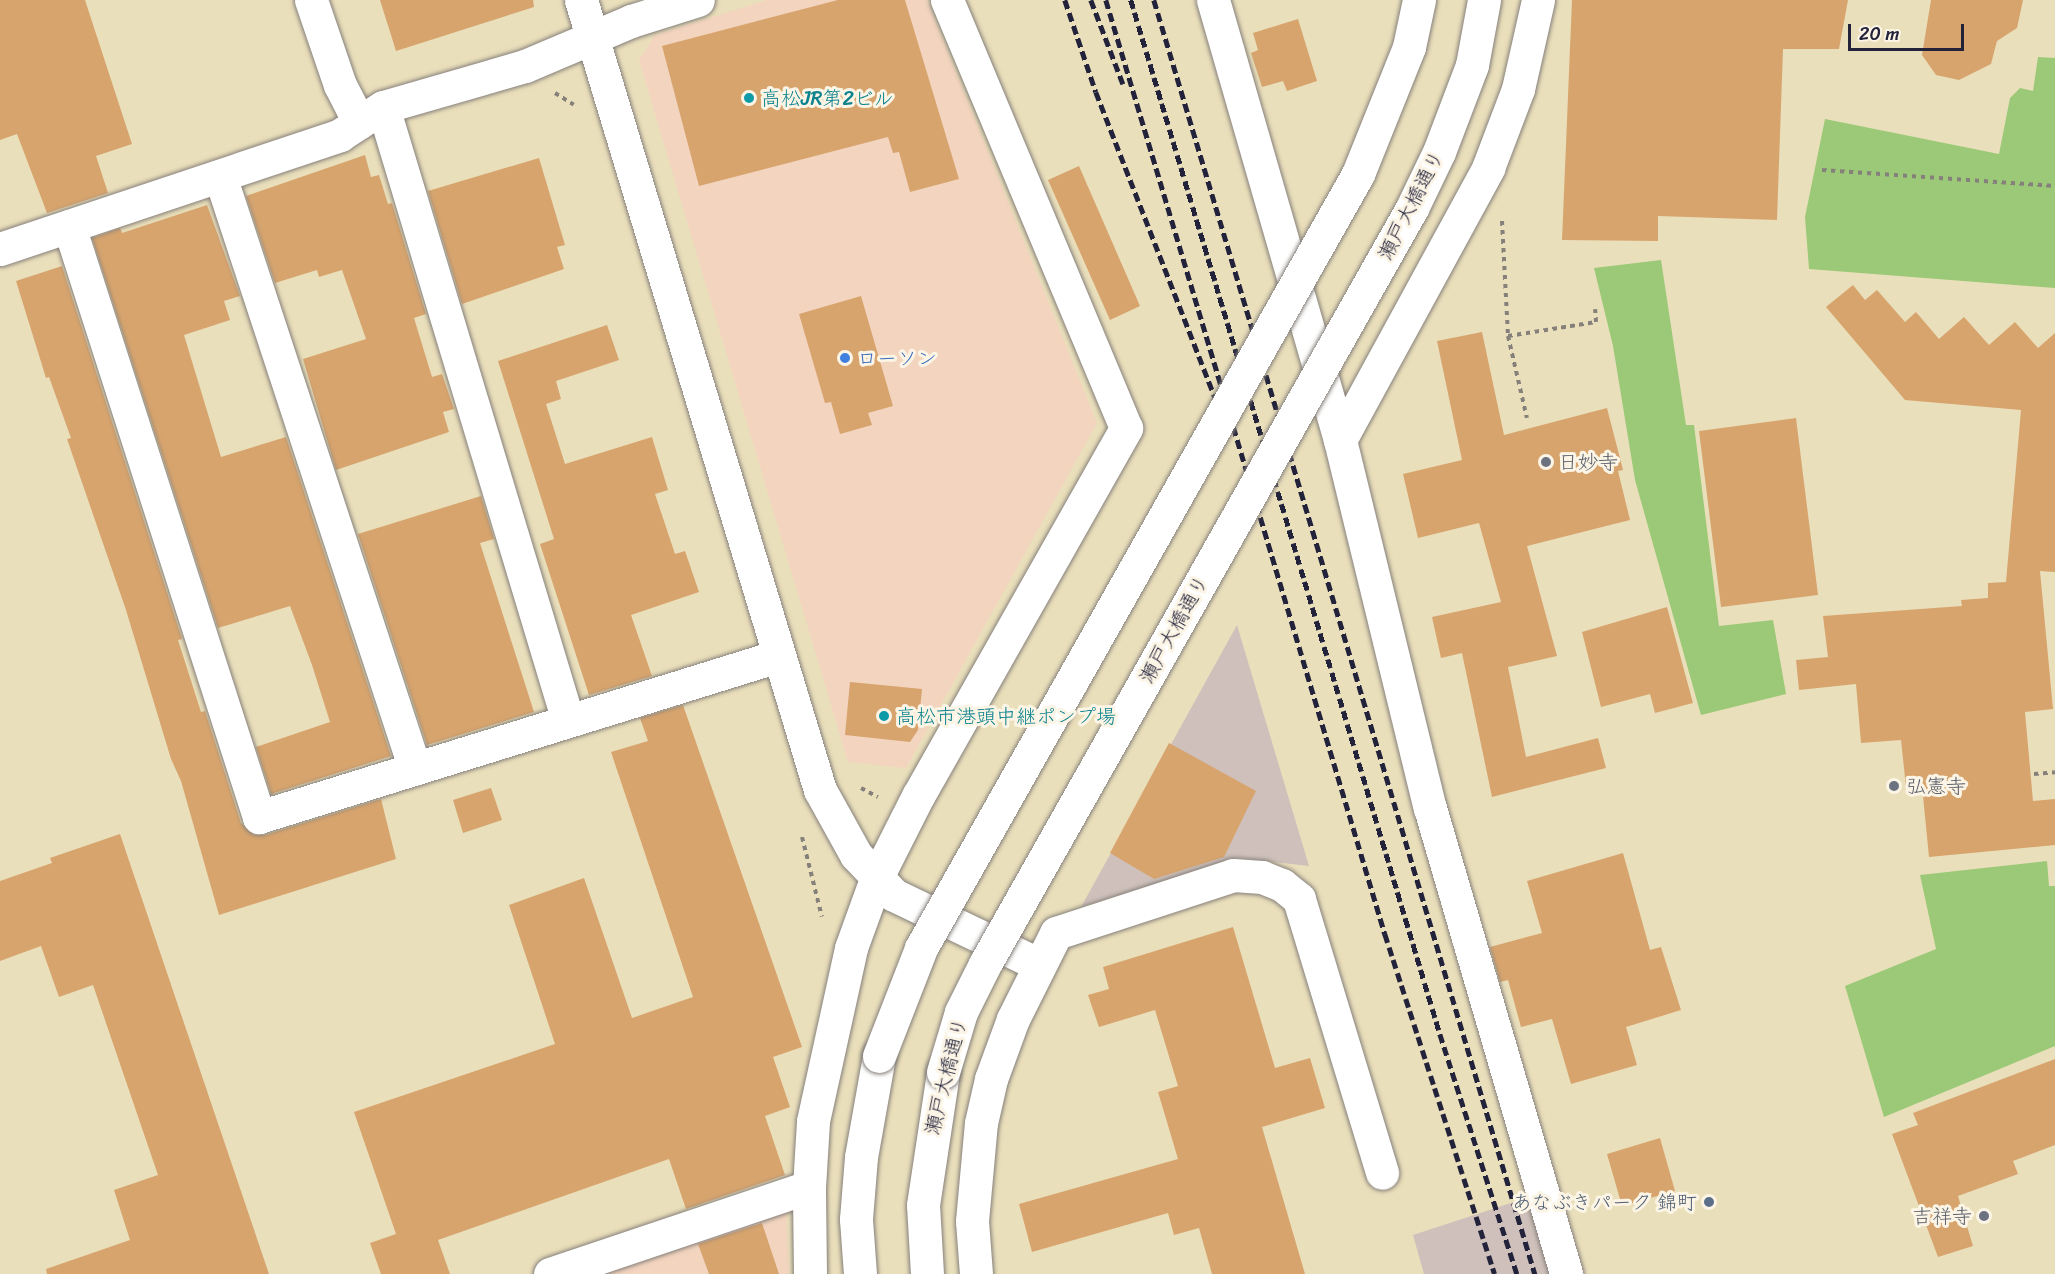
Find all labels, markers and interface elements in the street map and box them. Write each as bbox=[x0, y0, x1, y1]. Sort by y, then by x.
scale bar bbox=[1851, 12, 1966, 50]
text: 20 m bbox=[1859, 18, 1899, 50]
place label: 高松JR第2ビル bbox=[761, 86, 894, 110]
marker: 高松JR第2ビル bbox=[742, 91, 756, 105]
street label: 瀬戸大橋通り bbox=[1373, 146, 1449, 264]
place label: ローソン bbox=[857, 346, 937, 370]
marker: ローソン bbox=[838, 351, 852, 365]
place label: 日妙寺 bbox=[1558, 450, 1618, 474]
marker: 日妙寺 bbox=[1539, 455, 1553, 469]
street label: 瀬戸大橋通り bbox=[1134, 571, 1214, 687]
place label: 高松市港頭中継ポンプ場 bbox=[896, 704, 1116, 728]
marker: 高松市港頭中継ポンプ場 bbox=[877, 709, 891, 723]
place label: 弘憲寺 bbox=[1906, 774, 1966, 798]
marker: 弘憲寺 bbox=[1887, 779, 1901, 793]
street label: 瀬戸大橋通り bbox=[920, 1015, 972, 1137]
place label: あなぶきパーク 錦町 bbox=[1512, 1190, 1697, 1214]
marker: あなぶきパーク 錦町 bbox=[1702, 1195, 1716, 1209]
place label: 吉祥寺 bbox=[1912, 1204, 1972, 1228]
marker: 吉祥寺 bbox=[1977, 1209, 1991, 1223]

